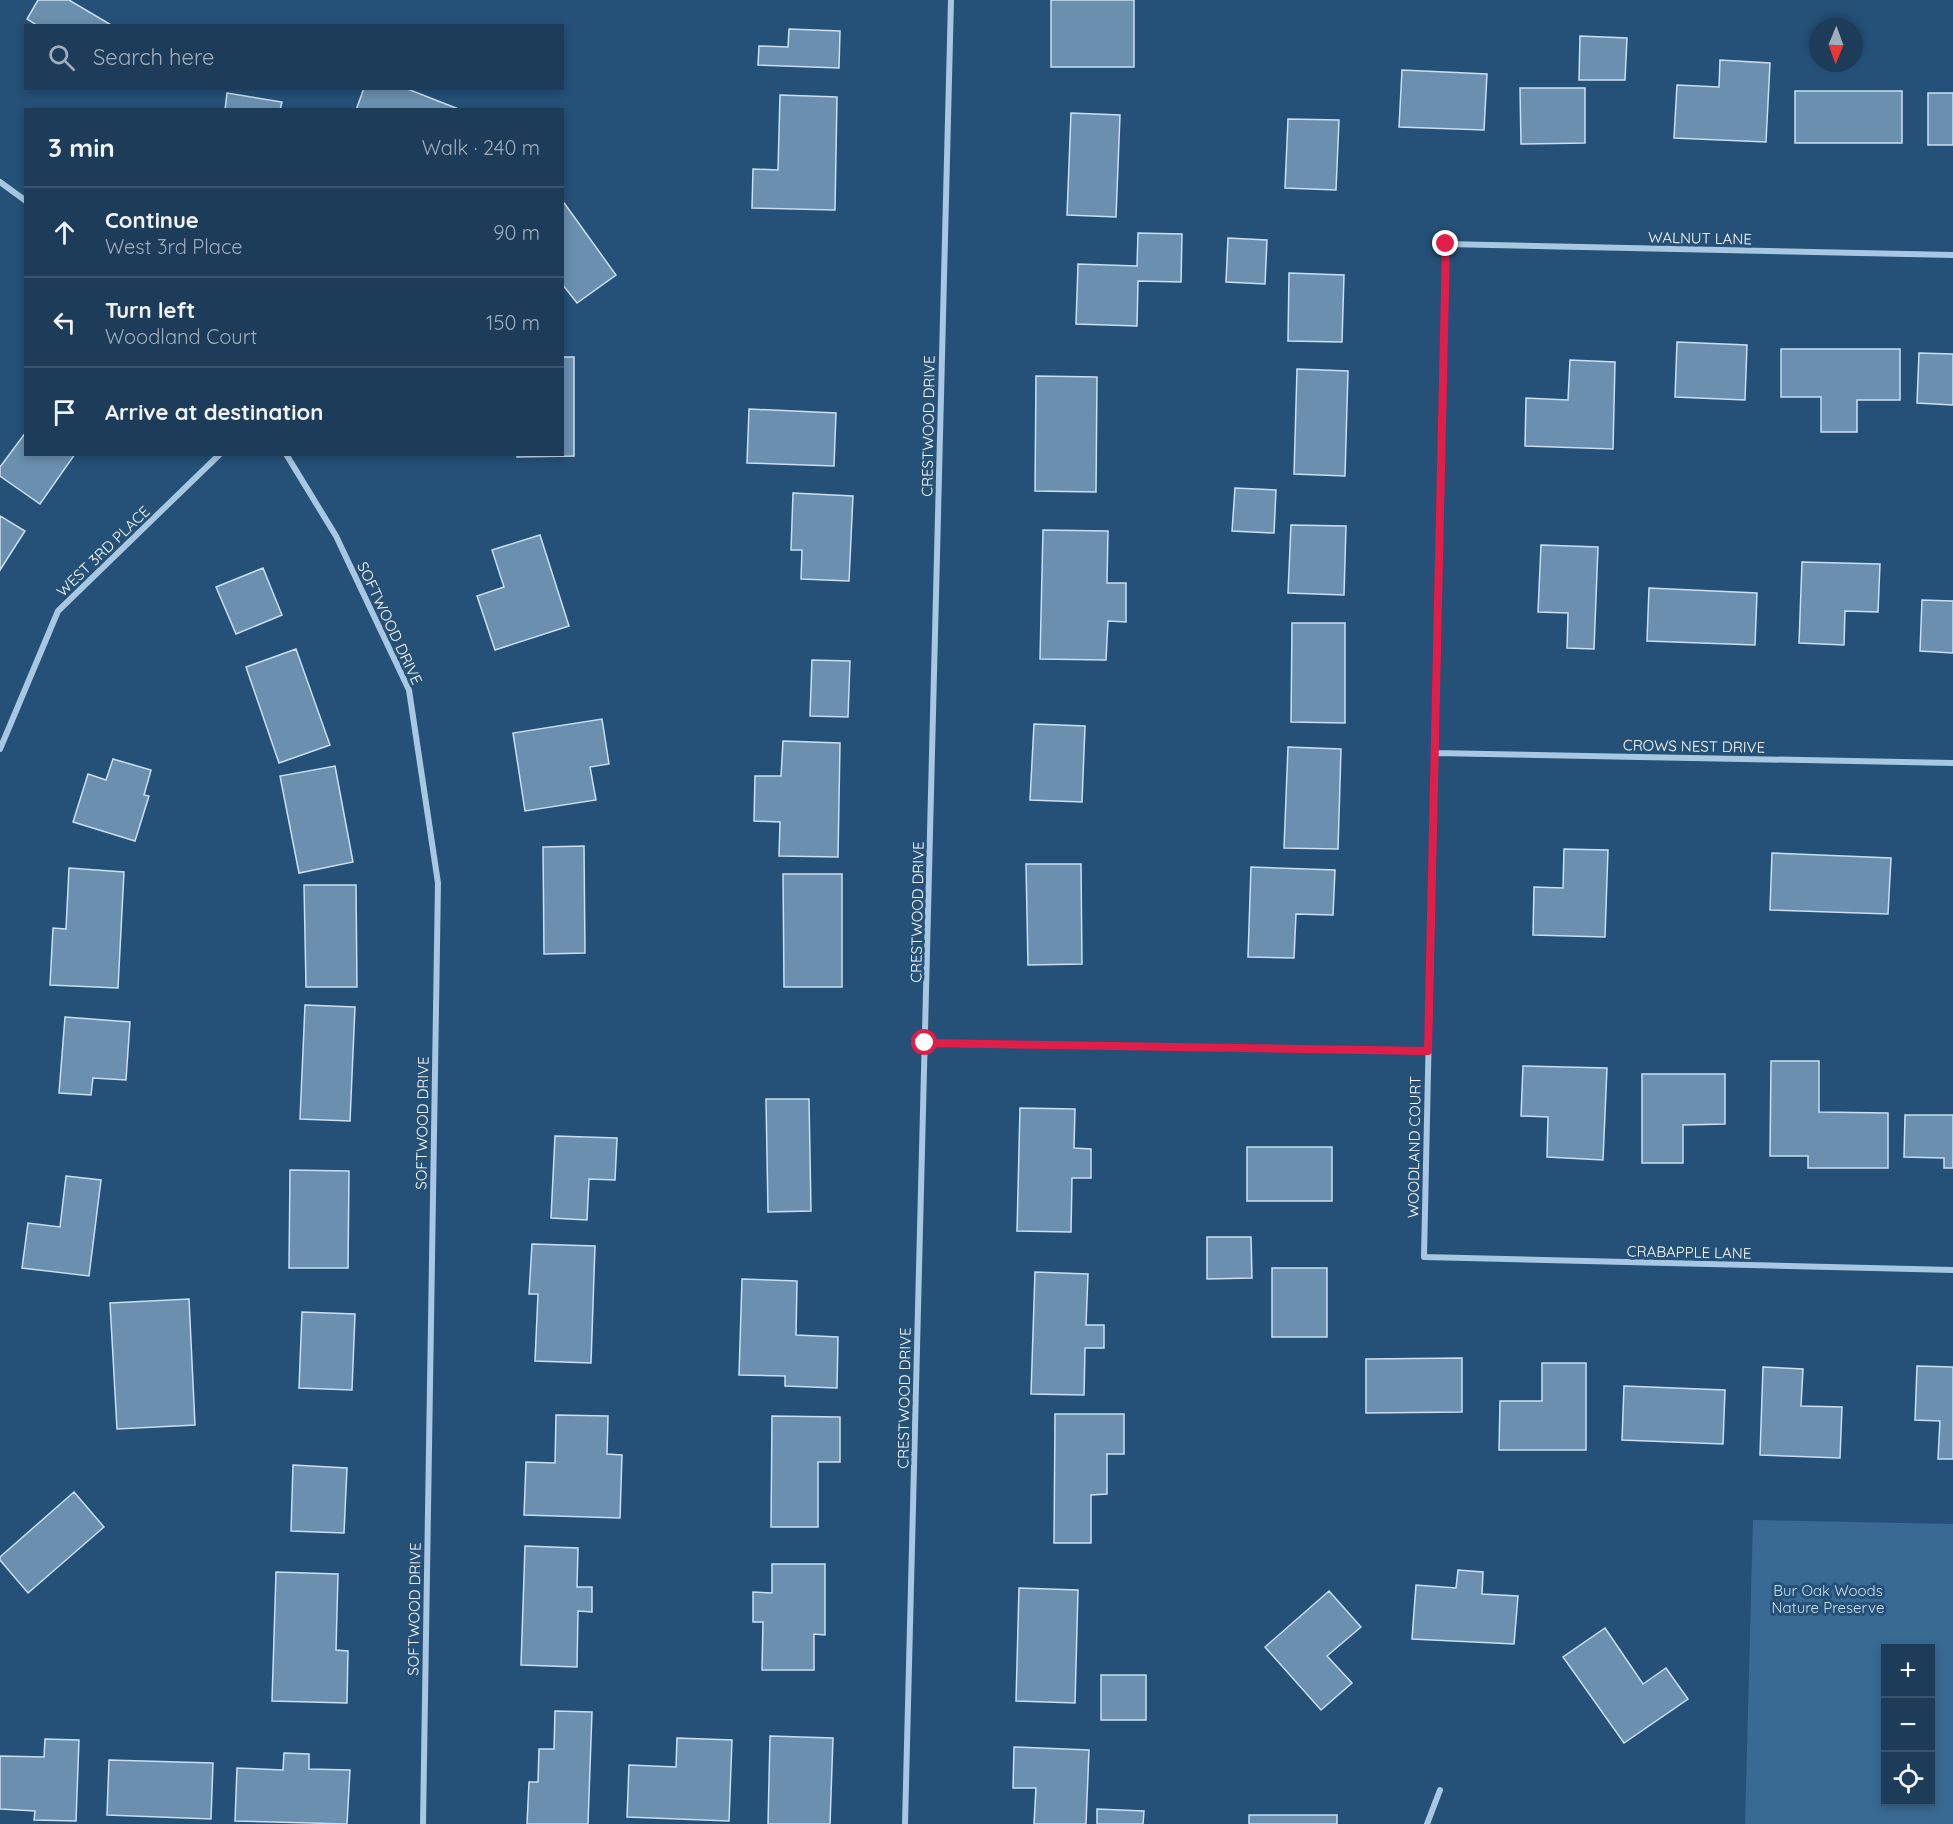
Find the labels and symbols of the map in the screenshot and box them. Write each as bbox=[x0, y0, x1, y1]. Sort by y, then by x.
north arrow bbox=[1809, 18, 1863, 72]
street label: WALNUT LANE bbox=[1648, 228, 1752, 248]
route end bbox=[1432, 230, 1458, 256]
street label: CRESTWOOD DRIVE bbox=[917, 355, 939, 497]
street label: WEST 3RD PLACE bbox=[52, 502, 154, 600]
street label: SOFTWOOD DRIVE bbox=[353, 559, 427, 687]
street label: CROWS NEST DRIVE bbox=[1623, 735, 1765, 757]
street label: CRESTWOOD DRIVE bbox=[906, 841, 928, 983]
route start bbox=[911, 1029, 937, 1055]
street label: SOFTWOOD DRIVE bbox=[411, 1056, 433, 1190]
street label: WOODLAND COURT bbox=[1403, 1076, 1425, 1218]
street label: CRABAPPLE LANE bbox=[1627, 1241, 1751, 1263]
street label: CRESTWOOD DRIVE bbox=[893, 1327, 915, 1469]
street label: SOFTWOOD DRIVE bbox=[403, 1542, 425, 1676]
park label: Bur Oak Woods Nature Preserve bbox=[1772, 1581, 1884, 1617]

